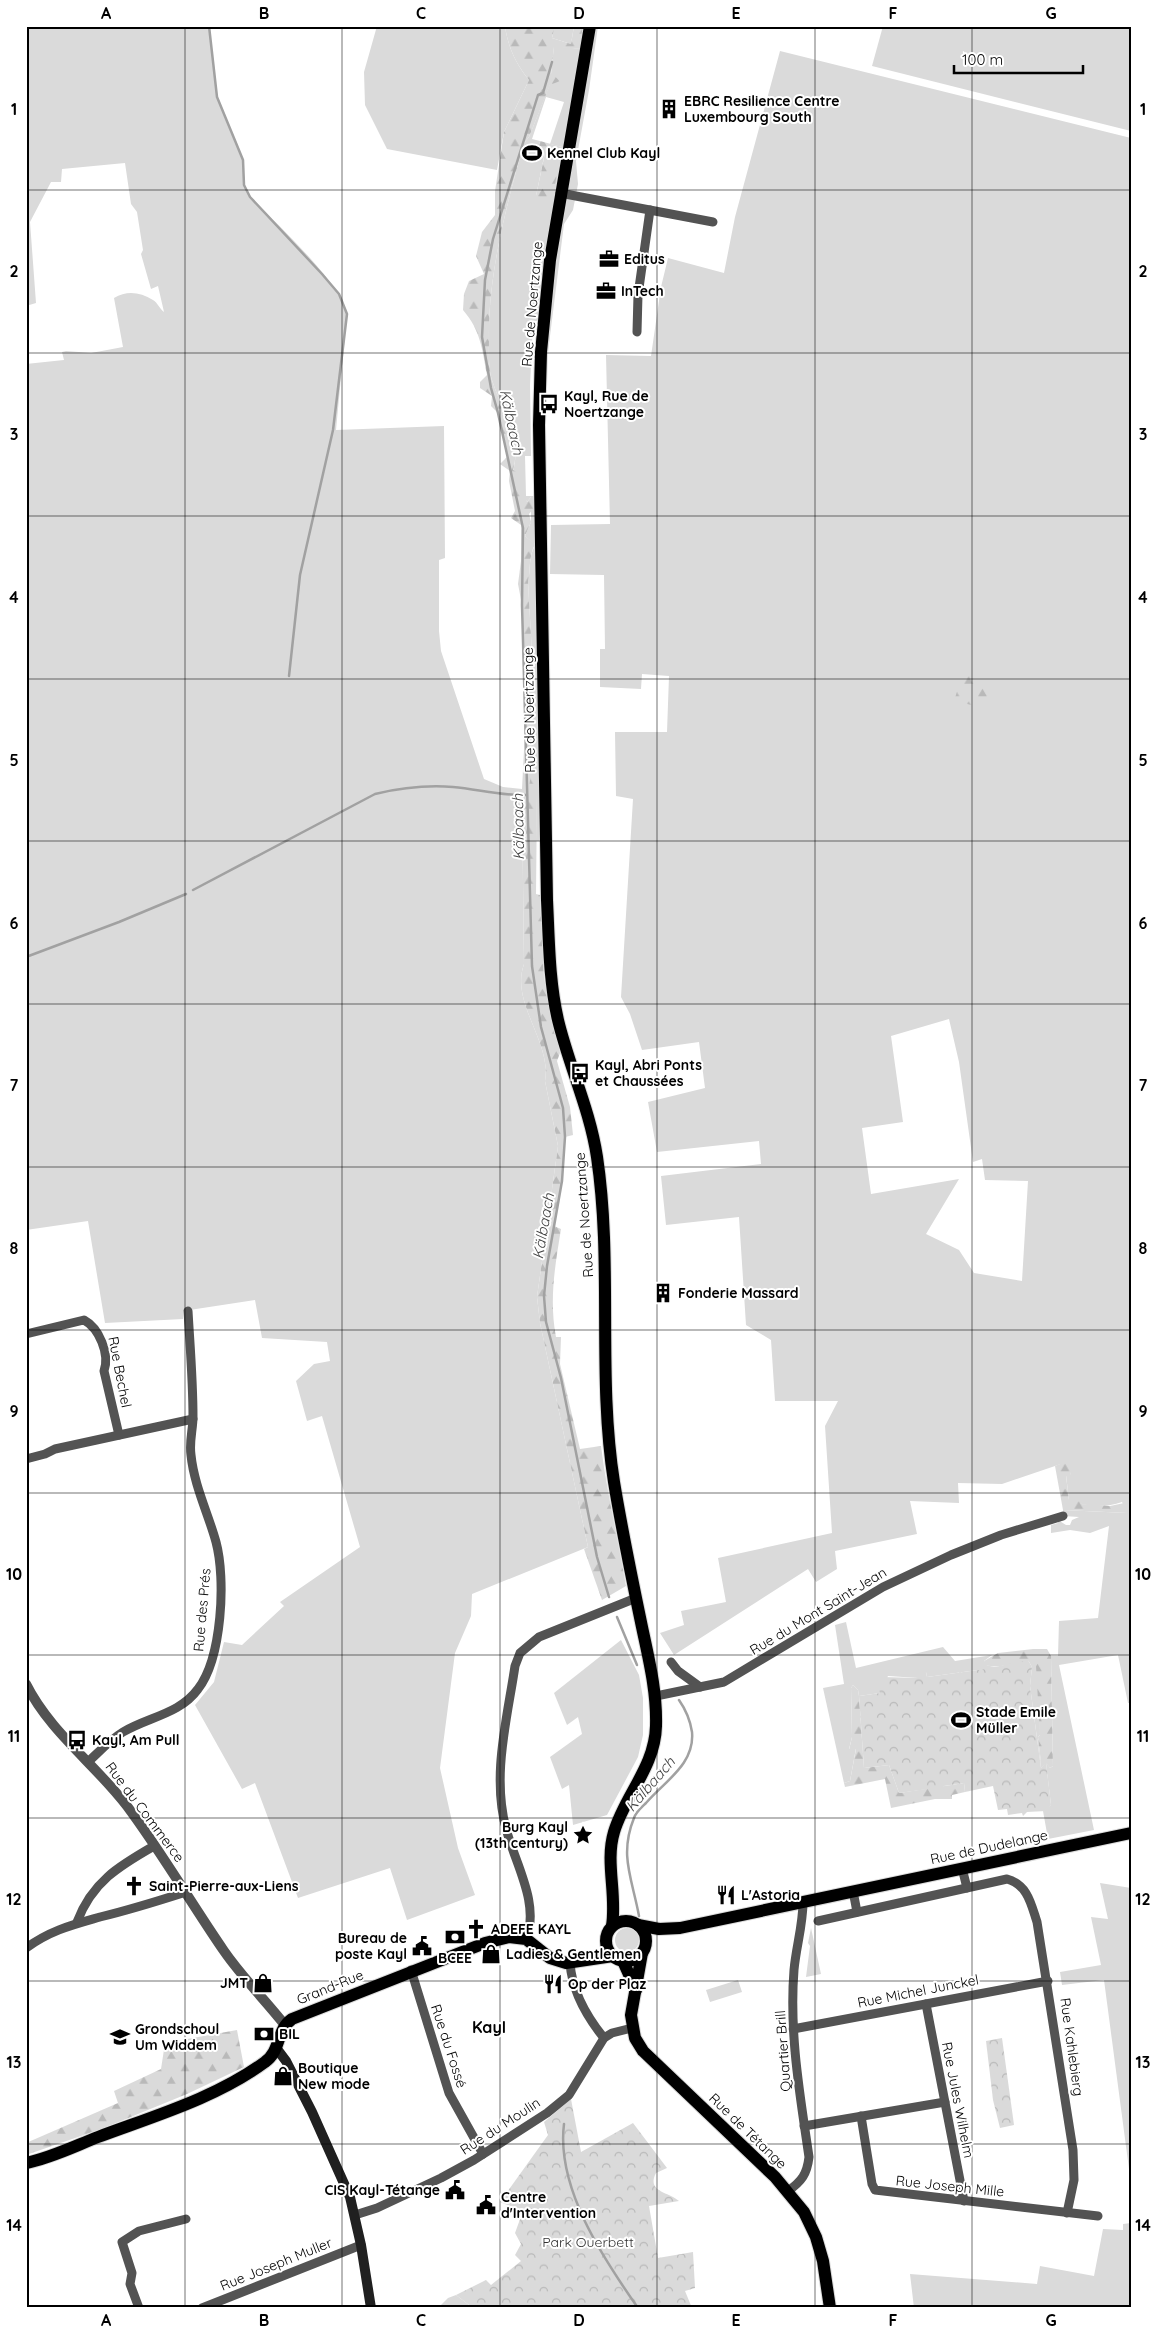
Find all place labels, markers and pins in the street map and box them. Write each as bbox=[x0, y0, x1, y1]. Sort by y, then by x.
place label: EBRC Resilience Centre Luxembourg South bbox=[684, 92, 840, 126]
building icon: EBRC Resilience Centre Luxembourg South bbox=[658, 98, 680, 120]
sports icon: Kennel Club Kayl bbox=[521, 142, 543, 164]
place label: Kennel Club Kayl bbox=[547, 144, 660, 162]
office icon: Editus bbox=[598, 248, 620, 270]
place label: Editus bbox=[624, 250, 665, 268]
office icon: InTech bbox=[595, 280, 617, 302]
place label: InTech bbox=[621, 282, 664, 300]
place label: Kayl, Rue de Noertzange bbox=[564, 387, 649, 421]
bus stop icon: Kayl, Rue de Noertzange bbox=[538, 393, 560, 415]
place label: Kayl, Abri Ponts et Chaussées bbox=[595, 1056, 702, 1090]
bus stop icon: Kayl, Abri Ponts et Chaussées bbox=[569, 1062, 591, 1084]
building icon: Fonderie Massard bbox=[652, 1282, 674, 1304]
place label: Fonderie Massard bbox=[678, 1284, 799, 1302]
place label: Stade Emile Müller bbox=[976, 1703, 1056, 1737]
sports icon: Stade Emile Müller bbox=[950, 1709, 972, 1731]
bus stop icon: Kayl, Am Pull bbox=[66, 1729, 88, 1751]
place label: Kayl, Am Pull bbox=[92, 1731, 180, 1749]
place label: Burg Kayl (13th century) bbox=[475, 1818, 568, 1852]
place icon: Burg Kayl (13th century) bbox=[572, 1824, 594, 1846]
church icon: Saint-Pierre-aux-Liens bbox=[123, 1875, 145, 1897]
place label: Saint-Pierre-aux-Liens bbox=[149, 1877, 299, 1895]
restaurant icon: L'Astoria bbox=[715, 1884, 737, 1906]
place label: L'Astoria bbox=[741, 1886, 800, 1904]
church icon: ADEFE KAYL bbox=[465, 1918, 487, 1940]
place label: ADEFE KAYL bbox=[491, 1920, 572, 1938]
bank icon: BCEE bbox=[444, 1926, 466, 1948]
place label: Bureau de poste Kayl bbox=[335, 1929, 407, 1963]
public building icon: Bureau de poste Kayl bbox=[411, 1935, 433, 1957]
shop icon: Ladies & Gentlemen bbox=[480, 1943, 502, 1965]
place label: Ladies & Gentlemen bbox=[506, 1945, 641, 1963]
place label: BCEE bbox=[438, 1949, 472, 1967]
shop icon: JMT bbox=[252, 1972, 274, 1994]
restaurant icon: Op der Plaz bbox=[542, 1973, 564, 1995]
place label: JMT bbox=[220, 1974, 248, 1992]
place label: Op der Plaz bbox=[568, 1975, 646, 1993]
place label: Grondschoul Um Widdem bbox=[135, 2020, 219, 2054]
bank icon: BIL bbox=[253, 2023, 275, 2045]
place label: BIL bbox=[279, 2025, 300, 2043]
school or university icon: Grondschoul Um Widdem bbox=[109, 2026, 131, 2048]
place label: Boutique New mode bbox=[298, 2059, 370, 2093]
shop icon: Boutique New mode bbox=[272, 2065, 294, 2087]
public building icon: CIS Kayl-Tétange bbox=[444, 2179, 466, 2201]
place label: CIS Kayl-Tétange bbox=[324, 2181, 440, 2199]
place label: Centre d'Intervention bbox=[501, 2188, 596, 2222]
public building icon: Centre d'Intervention bbox=[475, 2194, 497, 2216]

